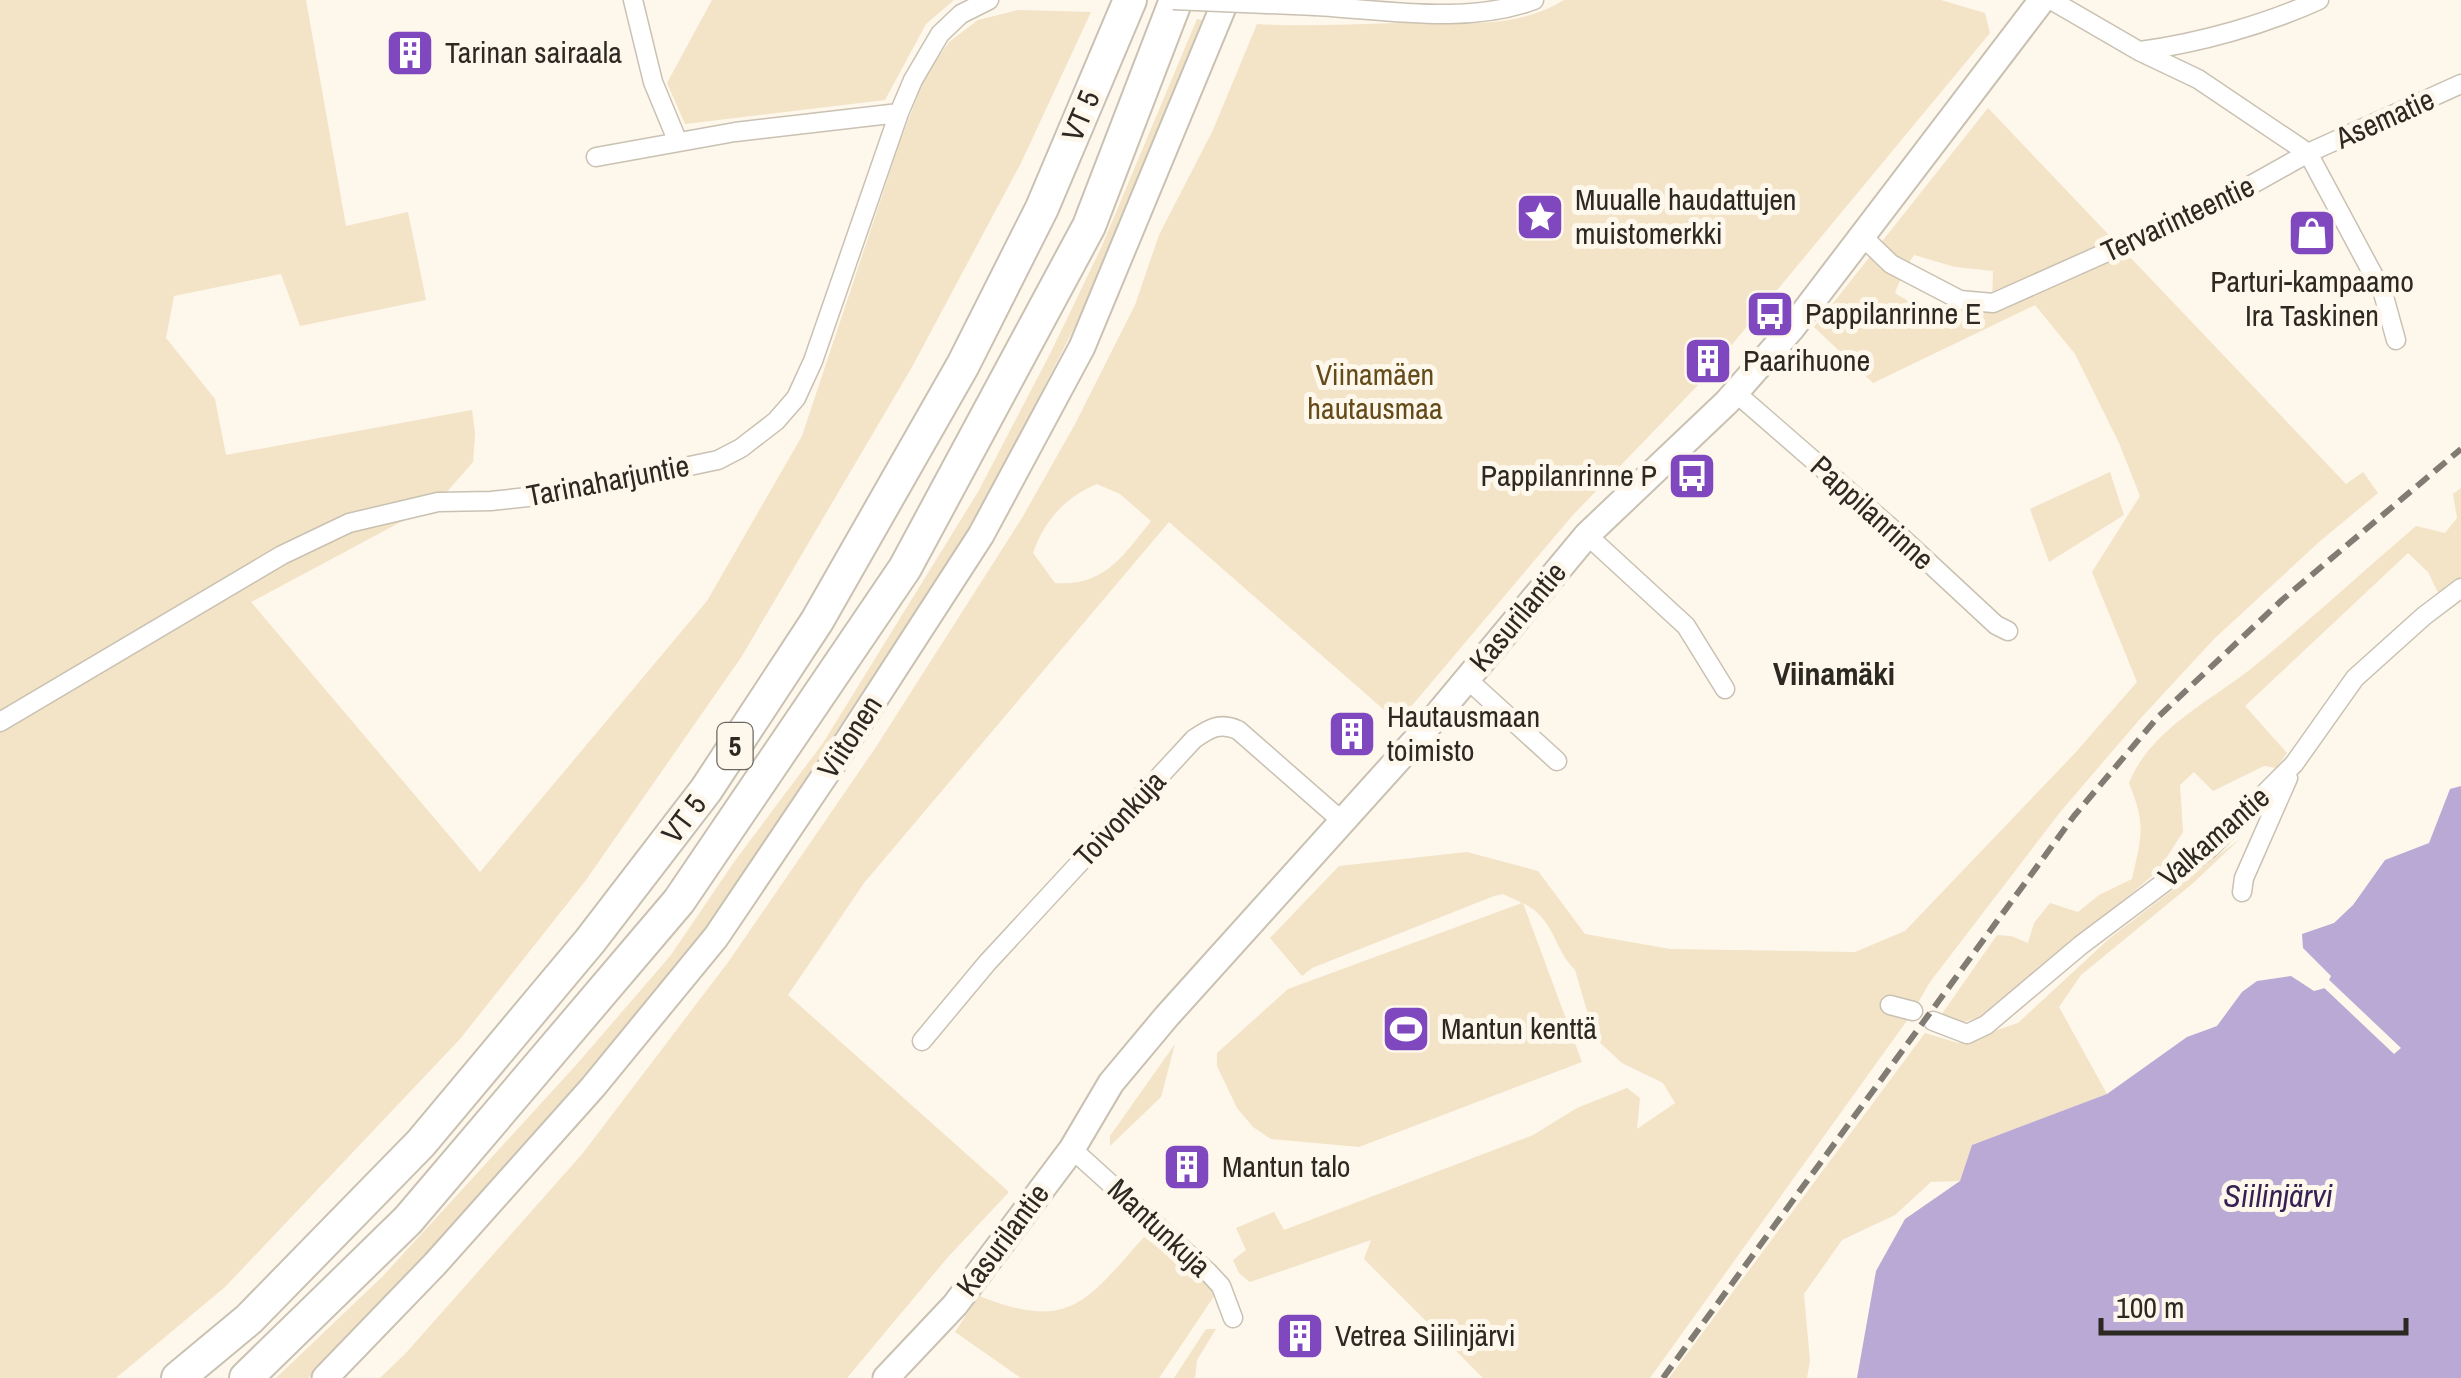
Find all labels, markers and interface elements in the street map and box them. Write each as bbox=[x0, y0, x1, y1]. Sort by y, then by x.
building icon: Tarinan sairaala bbox=[384, 27, 436, 79]
place label: Tarinan sairaala bbox=[445, 32, 622, 72]
street label: Asematie bbox=[2328, 79, 2440, 158]
street label: VT 5 bbox=[1052, 84, 1109, 147]
street label: Tervarinteentie bbox=[2095, 165, 2260, 271]
place label: Muualle haudattujen muistomerkki bbox=[1575, 179, 1797, 253]
place icon: Muualle haudattujen muistomerkki bbox=[1514, 191, 1566, 243]
shop icon: Parturi-kampaamo Ira Taskinen bbox=[2286, 207, 2338, 259]
place label: Parturi-kampaamo Ira Taskinen bbox=[2210, 261, 2414, 335]
bus stop icon: Pappilanrinne E bbox=[1744, 288, 1796, 340]
place label: Pappilanrinne E bbox=[1805, 293, 1981, 333]
building icon: Paarihuone bbox=[1682, 335, 1734, 387]
place label: Paarihuone bbox=[1743, 340, 1870, 380]
park label: Viinamäen hautausmaa bbox=[1307, 354, 1443, 428]
street label: Tarinaharjuntie bbox=[523, 445, 692, 515]
street label: Pappilanrinne bbox=[1802, 446, 1943, 578]
bus stop icon: Pappilanrinne P bbox=[1666, 450, 1718, 502]
place label: Pappilanrinne P bbox=[1481, 455, 1657, 495]
street label: Kasurilantie bbox=[1460, 553, 1575, 679]
district label: Viinamäki bbox=[1773, 652, 1895, 695]
street label: Viitonen bbox=[808, 687, 891, 786]
place label: Hautausmaan toimisto bbox=[1387, 696, 1540, 770]
building icon: Hautausmaan toimisto bbox=[1326, 708, 1378, 760]
road number: 5 bbox=[718, 723, 752, 769]
street label: Toivonkuja bbox=[1065, 761, 1174, 875]
street label: Valkamantie bbox=[2149, 777, 2277, 896]
street label: VT 5 bbox=[652, 786, 715, 851]
sports icon: Mantun kenttä bbox=[1380, 1003, 1432, 1055]
place label: Mantun kenttä bbox=[1441, 1008, 1597, 1048]
building icon: Mantun talo bbox=[1161, 1141, 1213, 1193]
place label: Mantun talo bbox=[1222, 1146, 1351, 1186]
street label: Mantunkuja bbox=[1100, 1169, 1220, 1285]
water label: Siilinjärvi bbox=[2223, 1174, 2333, 1217]
street label: Kasurilantie bbox=[947, 1175, 1058, 1304]
scale bar bbox=[2101, 1273, 2406, 1335]
text: 100 m bbox=[2116, 1287, 2184, 1327]
building icon: Vetrea Siilinjärvi bbox=[1274, 1310, 1326, 1362]
place label: Vetrea Siilinjärvi bbox=[1335, 1315, 1516, 1355]

